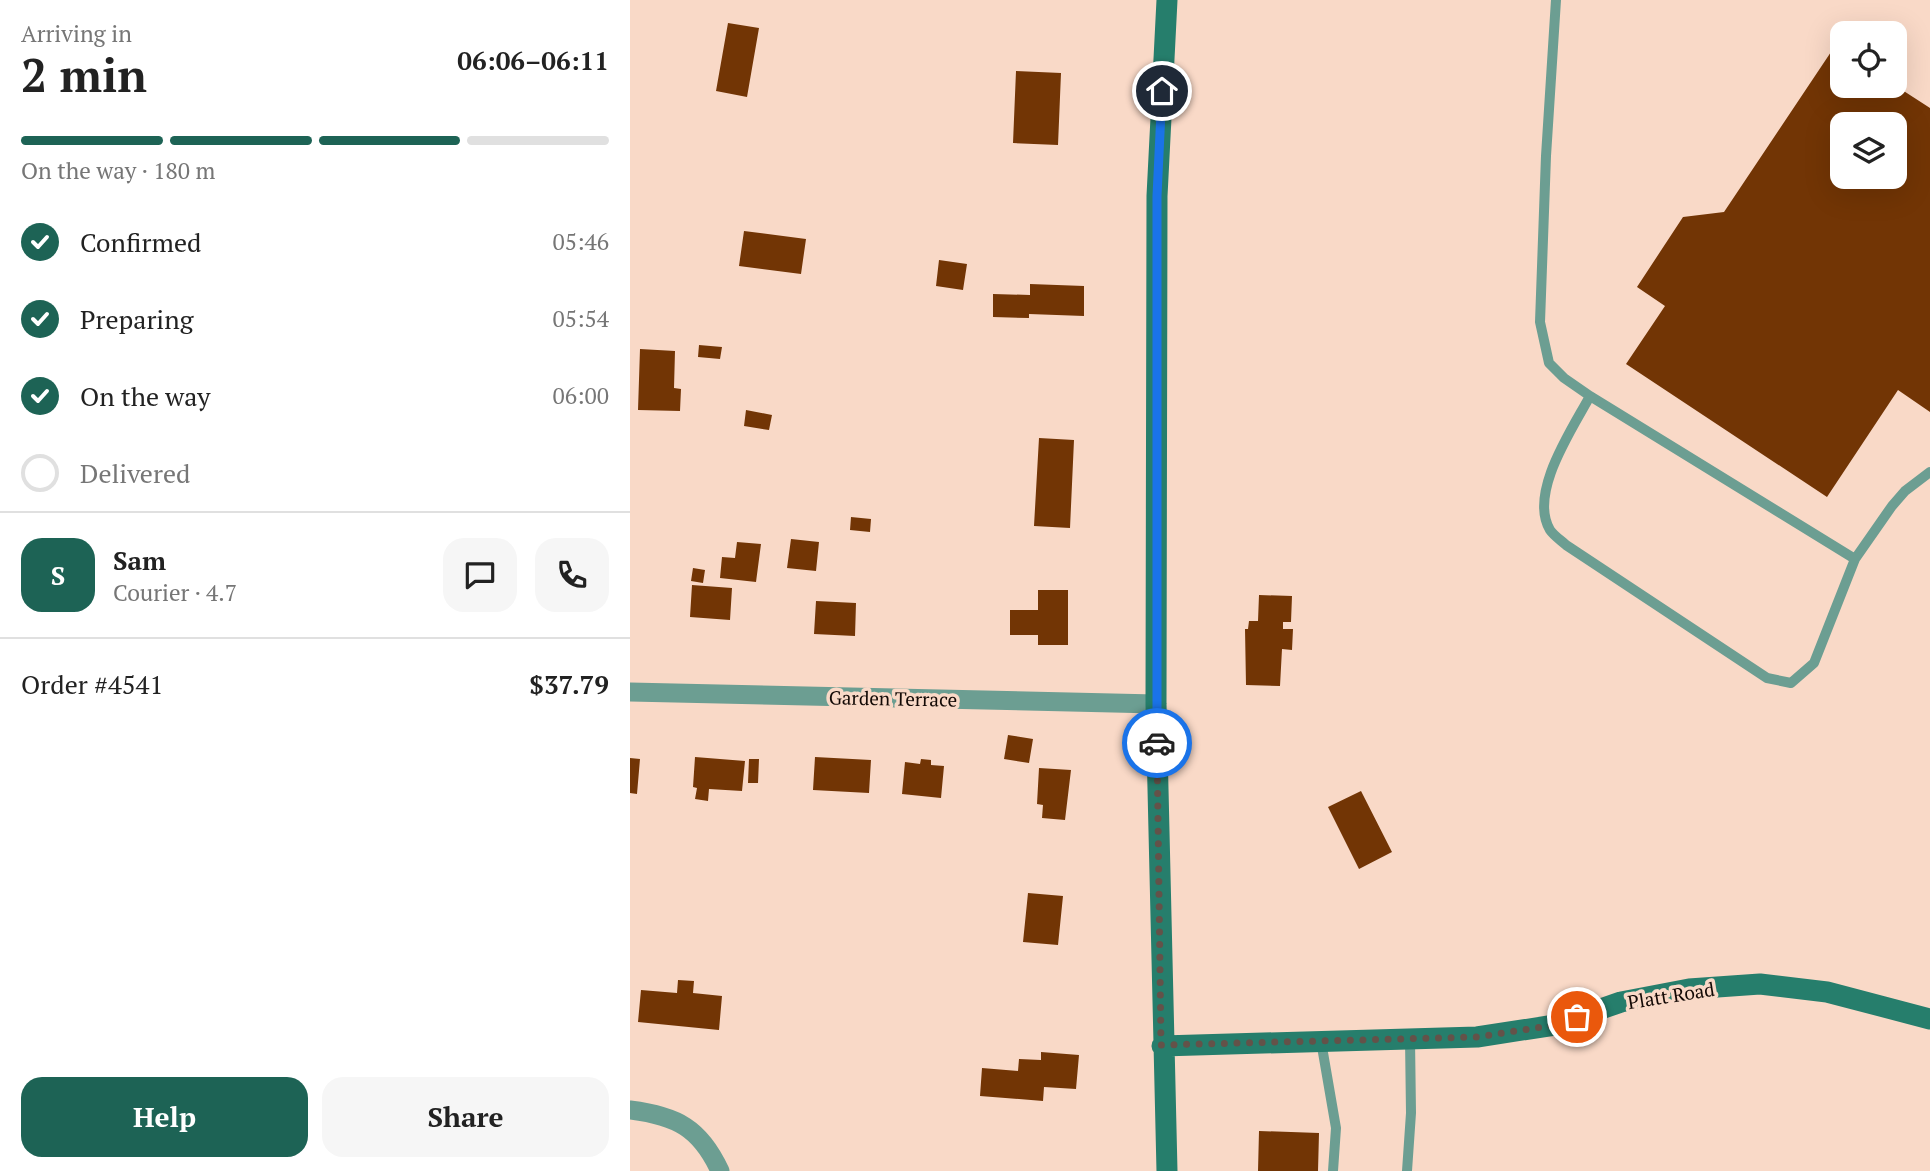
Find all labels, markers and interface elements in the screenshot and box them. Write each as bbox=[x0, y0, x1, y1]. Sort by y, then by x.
text: Arriving in bbox=[21, 18, 132, 49]
map controls bbox=[1830, 21, 1907, 189]
button: locate bbox=[1830, 21, 1907, 98]
text: 06:06–06:11 bbox=[457, 43, 609, 77]
text: 2 min bbox=[21, 44, 147, 105]
pin bbox=[1132, 61, 1192, 121]
icon: home bbox=[1143, 72, 1181, 110]
button: layers bbox=[1830, 112, 1907, 189]
text: On the way · 180 m bbox=[21, 155, 215, 186]
icon: check bbox=[21, 223, 59, 261]
text: Confirmed bbox=[80, 225, 201, 259]
text: 05:46 bbox=[552, 226, 609, 257]
icon: check bbox=[21, 300, 59, 338]
text: Preparing bbox=[80, 302, 193, 336]
text: 05:54 bbox=[552, 303, 609, 334]
icon: check bbox=[21, 377, 59, 415]
text: On the way bbox=[80, 379, 211, 413]
text: 06:00 bbox=[552, 380, 609, 411]
text: Delivered bbox=[80, 456, 190, 490]
button: chat bbox=[443, 538, 517, 612]
button: phone bbox=[535, 538, 609, 612]
text: Sam bbox=[113, 543, 166, 577]
text: S bbox=[51, 558, 65, 592]
text: Courier · 4.7 bbox=[113, 577, 237, 608]
text: Order #4541 bbox=[21, 667, 163, 701]
text: $37.79 bbox=[529, 667, 609, 701]
street label: Garden Terrace bbox=[829, 684, 957, 712]
courier bbox=[1122, 708, 1192, 778]
icon: car bbox=[1138, 724, 1176, 762]
street label: Platt Road bbox=[1626, 976, 1717, 1014]
pin bbox=[1547, 987, 1607, 1047]
icon: bag bbox=[1558, 998, 1596, 1036]
button: Help bbox=[21, 1077, 308, 1157]
button: Share bbox=[322, 1077, 609, 1157]

